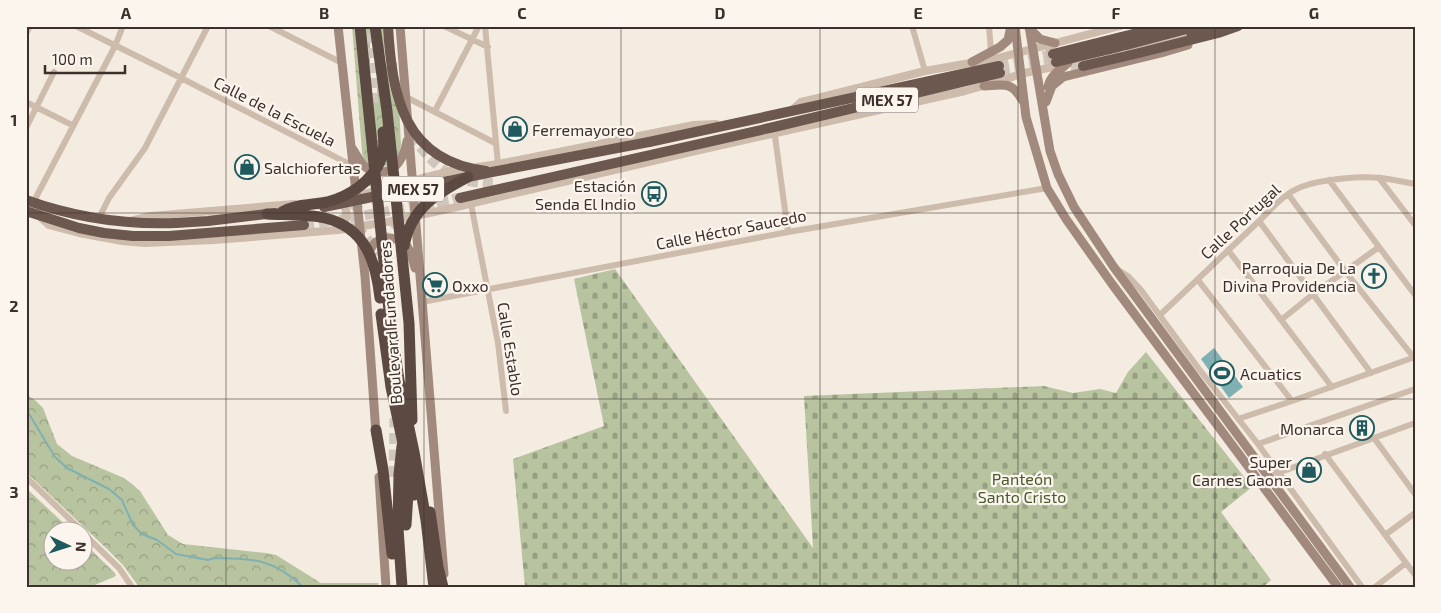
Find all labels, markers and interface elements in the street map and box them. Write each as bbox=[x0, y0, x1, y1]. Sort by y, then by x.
text: A bbox=[121, 3, 132, 22]
text: B bbox=[319, 3, 329, 22]
text: C bbox=[517, 3, 527, 22]
text: D bbox=[715, 3, 726, 22]
text: E bbox=[913, 3, 923, 22]
text: F bbox=[1112, 3, 1121, 22]
text: G bbox=[1309, 3, 1319, 22]
scale bar bbox=[45, 42, 125, 74]
text: 100 m bbox=[52, 50, 93, 68]
street label: Calle de la Escuela bbox=[211, 72, 339, 150]
road number: MEX 57 bbox=[856, 88, 918, 112]
text: 1 bbox=[11, 110, 17, 129]
shop icon: Ferremayoreo bbox=[502, 116, 528, 142]
place label: Ferremayoreo bbox=[532, 120, 634, 139]
shop icon: Salchiofertas bbox=[234, 154, 260, 180]
place label: Salchiofertas bbox=[264, 158, 361, 177]
road number: MEX 57 bbox=[382, 176, 444, 202]
place label: Estación Senda El Indio bbox=[535, 176, 636, 213]
street label: Calle Portugal bbox=[1196, 179, 1284, 263]
bus stop icon: Estación Senda El Indio bbox=[641, 181, 667, 207]
street label: Calle Héctor Saucedo bbox=[654, 205, 808, 253]
street label: Boulevard Fundadores bbox=[375, 241, 405, 405]
place label: Parroquia De La Divina Providencia bbox=[1223, 258, 1356, 295]
church icon: Parroquia De La Divina Providencia bbox=[1361, 263, 1387, 289]
supermarket icon: Oxxo bbox=[422, 272, 448, 298]
place label: Oxxo bbox=[452, 276, 489, 295]
text: 2 bbox=[9, 296, 19, 315]
street label: Calle Establo bbox=[494, 301, 528, 397]
sports icon: Acuatics bbox=[1209, 360, 1235, 386]
place label: Acuatics bbox=[1240, 364, 1302, 383]
building icon: Monarca bbox=[1349, 415, 1375, 441]
place label: Monarca bbox=[1280, 419, 1344, 438]
place label: Super Carnes Gaona bbox=[1192, 452, 1293, 489]
shop icon: Super Carnes Gaona bbox=[1296, 457, 1322, 483]
park label: Panteón Santo Cristo bbox=[978, 469, 1066, 506]
text: 3 bbox=[9, 482, 19, 501]
north arrow bbox=[42, 520, 92, 570]
text: N bbox=[73, 541, 90, 553]

